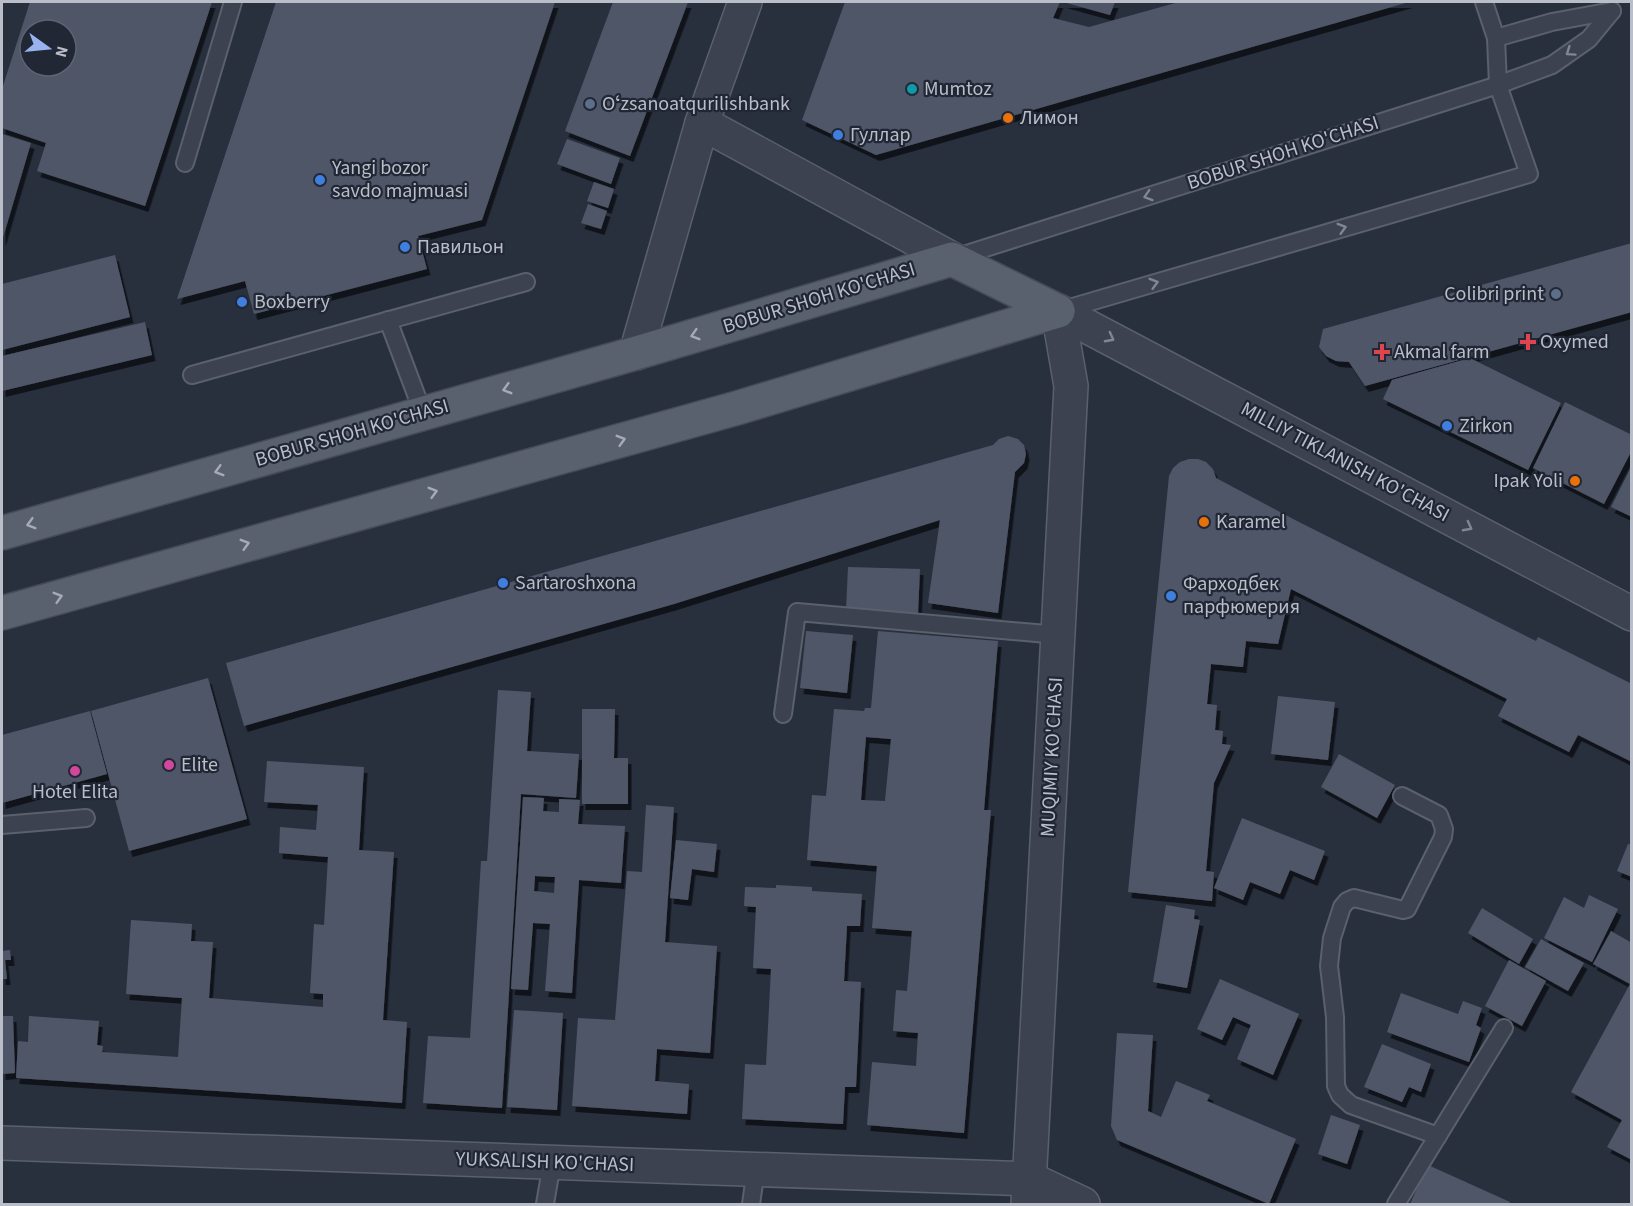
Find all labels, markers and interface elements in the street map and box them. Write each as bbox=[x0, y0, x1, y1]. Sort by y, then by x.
north arrow bbox=[18, 18, 78, 78]
text: N bbox=[50, 44, 74, 60]
one-way arrow bbox=[1566, 45, 1577, 56]
place label: Mumtoz bbox=[924, 75, 992, 103]
marker: Mumtoz bbox=[905, 82, 919, 96]
place label: Oʻzsanoatqurilishbank bbox=[602, 90, 790, 118]
marker: Oʻzsanoatqurilishbank bbox=[583, 97, 597, 111]
place label: Лимон bbox=[1020, 104, 1079, 132]
street label: BOBUR SHOH KO'CHASI bbox=[1184, 109, 1382, 197]
marker: Лимон bbox=[1001, 111, 1015, 125]
place label: Гуллар bbox=[850, 121, 911, 149]
marker: Гуллар bbox=[831, 128, 845, 142]
place label: Yangi bozor savdo majmuasi bbox=[331, 154, 468, 205]
marker: Yangi bozor savdo majmuasi bbox=[313, 173, 327, 187]
one-way arrow bbox=[1143, 189, 1154, 201]
one-way arrow bbox=[1336, 223, 1346, 235]
place label: Павильон bbox=[417, 233, 504, 261]
marker: Павильон bbox=[398, 240, 412, 254]
street label: BOBUR SHOH KO'CHASI bbox=[719, 255, 919, 341]
one-way arrow bbox=[1148, 278, 1159, 290]
place label: Colibri print bbox=[1444, 280, 1544, 308]
marker: Colibri print bbox=[1549, 287, 1563, 301]
place label: Boxberry bbox=[254, 288, 331, 316]
marker: Boxberry bbox=[235, 295, 249, 309]
one-way arrow bbox=[690, 328, 701, 340]
place label: Oxymed bbox=[1540, 328, 1609, 356]
one-way arrow bbox=[1103, 331, 1114, 342]
marker: Oxymed bbox=[1521, 335, 1535, 349]
place label: Akmal farm bbox=[1394, 338, 1490, 366]
marker: Akmal farm bbox=[1375, 345, 1389, 359]
one-way arrow bbox=[502, 382, 512, 395]
street label: BOBUR SHOH KO'CHASI bbox=[252, 392, 452, 474]
street label: MILLIY TIKLANISH KO'CHASI bbox=[1236, 395, 1454, 529]
place label: Zirkon bbox=[1459, 412, 1513, 440]
marker: Zirkon bbox=[1440, 419, 1454, 433]
one-way arrow bbox=[615, 435, 626, 447]
one-way arrow bbox=[214, 464, 224, 476]
place label: Ipak Yoli bbox=[1493, 467, 1563, 495]
marker: Ipak Yoli bbox=[1568, 474, 1582, 488]
one-way arrow bbox=[427, 487, 438, 499]
place label: Karamel bbox=[1216, 508, 1286, 536]
marker: Karamel bbox=[1197, 515, 1211, 529]
one-way arrow bbox=[26, 517, 37, 529]
one-way arrow bbox=[1461, 520, 1472, 531]
one-way arrow bbox=[240, 539, 250, 552]
place label: Sartaroshxona bbox=[515, 569, 636, 597]
place label: Фарходбек парфюмерия bbox=[1183, 570, 1300, 621]
marker: Sartaroshxona bbox=[496, 576, 510, 590]
marker: Фарходбек парфюмерия bbox=[1164, 589, 1178, 603]
one-way arrow bbox=[52, 592, 63, 604]
street label: MUQIMIY KO'CHASI bbox=[1034, 676, 1070, 838]
place label: Elite bbox=[181, 751, 218, 779]
marker: Elite bbox=[162, 758, 176, 772]
marker: Hotel Elita bbox=[68, 764, 82, 778]
place label: Hotel Elita bbox=[32, 778, 118, 806]
street label: YUKSALISH KO'CHASI bbox=[454, 1145, 635, 1179]

